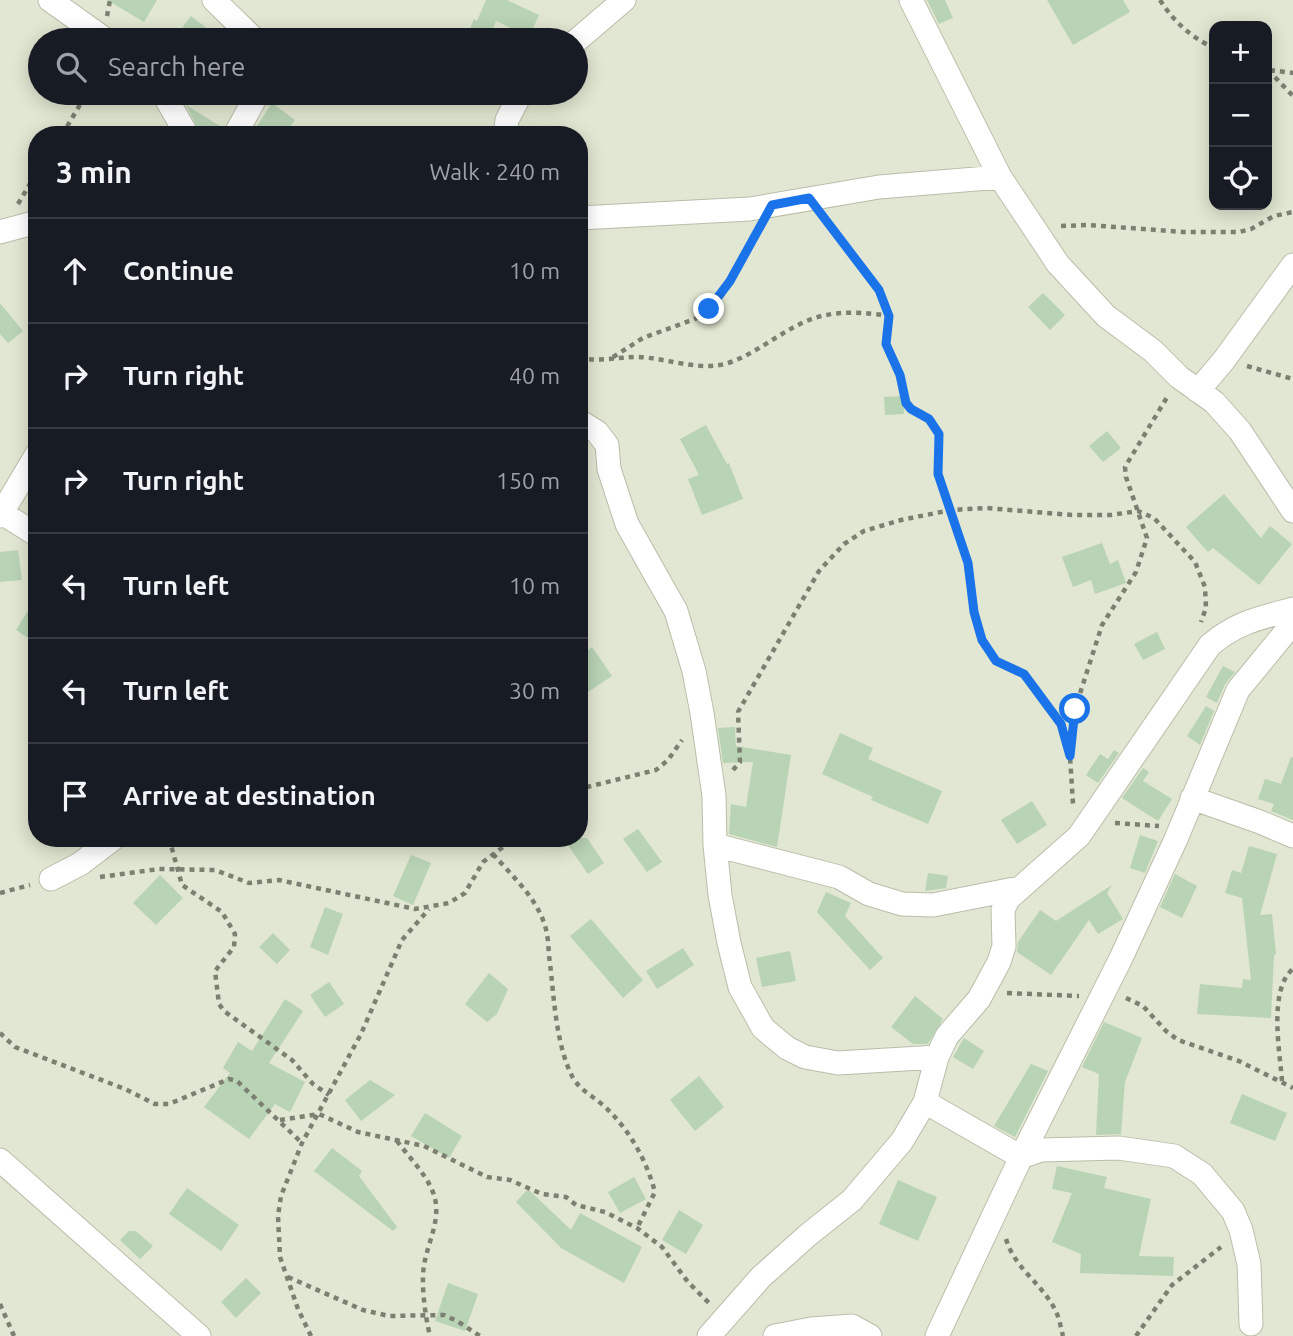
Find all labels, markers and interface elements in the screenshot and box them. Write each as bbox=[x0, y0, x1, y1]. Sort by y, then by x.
map controls bbox=[1209, 21, 1272, 210]
button: + bbox=[1209, 21, 1272, 84]
search box bbox=[28, 28, 588, 105]
icon: search bbox=[52, 48, 90, 86]
text: Search here bbox=[108, 52, 245, 81]
button: − bbox=[1209, 84, 1272, 147]
button: locate bbox=[1209, 147, 1272, 210]
text: 3 min bbox=[56, 155, 132, 189]
text: Walk · 240 m bbox=[429, 159, 560, 184]
icon: ahead bbox=[56, 252, 94, 290]
text: Continue bbox=[123, 256, 234, 285]
text: 10 m bbox=[509, 258, 560, 283]
route end bbox=[693, 293, 724, 324]
icon: right bbox=[56, 357, 94, 395]
text: Turn right bbox=[123, 361, 244, 390]
text: 40 m bbox=[509, 363, 560, 388]
icon: right bbox=[56, 462, 94, 500]
text: Turn right bbox=[123, 466, 244, 495]
text: 150 m bbox=[496, 468, 560, 493]
icon: left bbox=[56, 567, 94, 605]
text: Turn left bbox=[123, 571, 229, 600]
text: 10 m bbox=[509, 573, 560, 598]
icon: left bbox=[56, 672, 94, 710]
text: Turn left bbox=[123, 676, 229, 705]
text: 30 m bbox=[509, 678, 560, 703]
route start bbox=[1059, 693, 1090, 724]
icon: arrive bbox=[56, 777, 94, 815]
text: Arrive at destination bbox=[123, 781, 376, 810]

